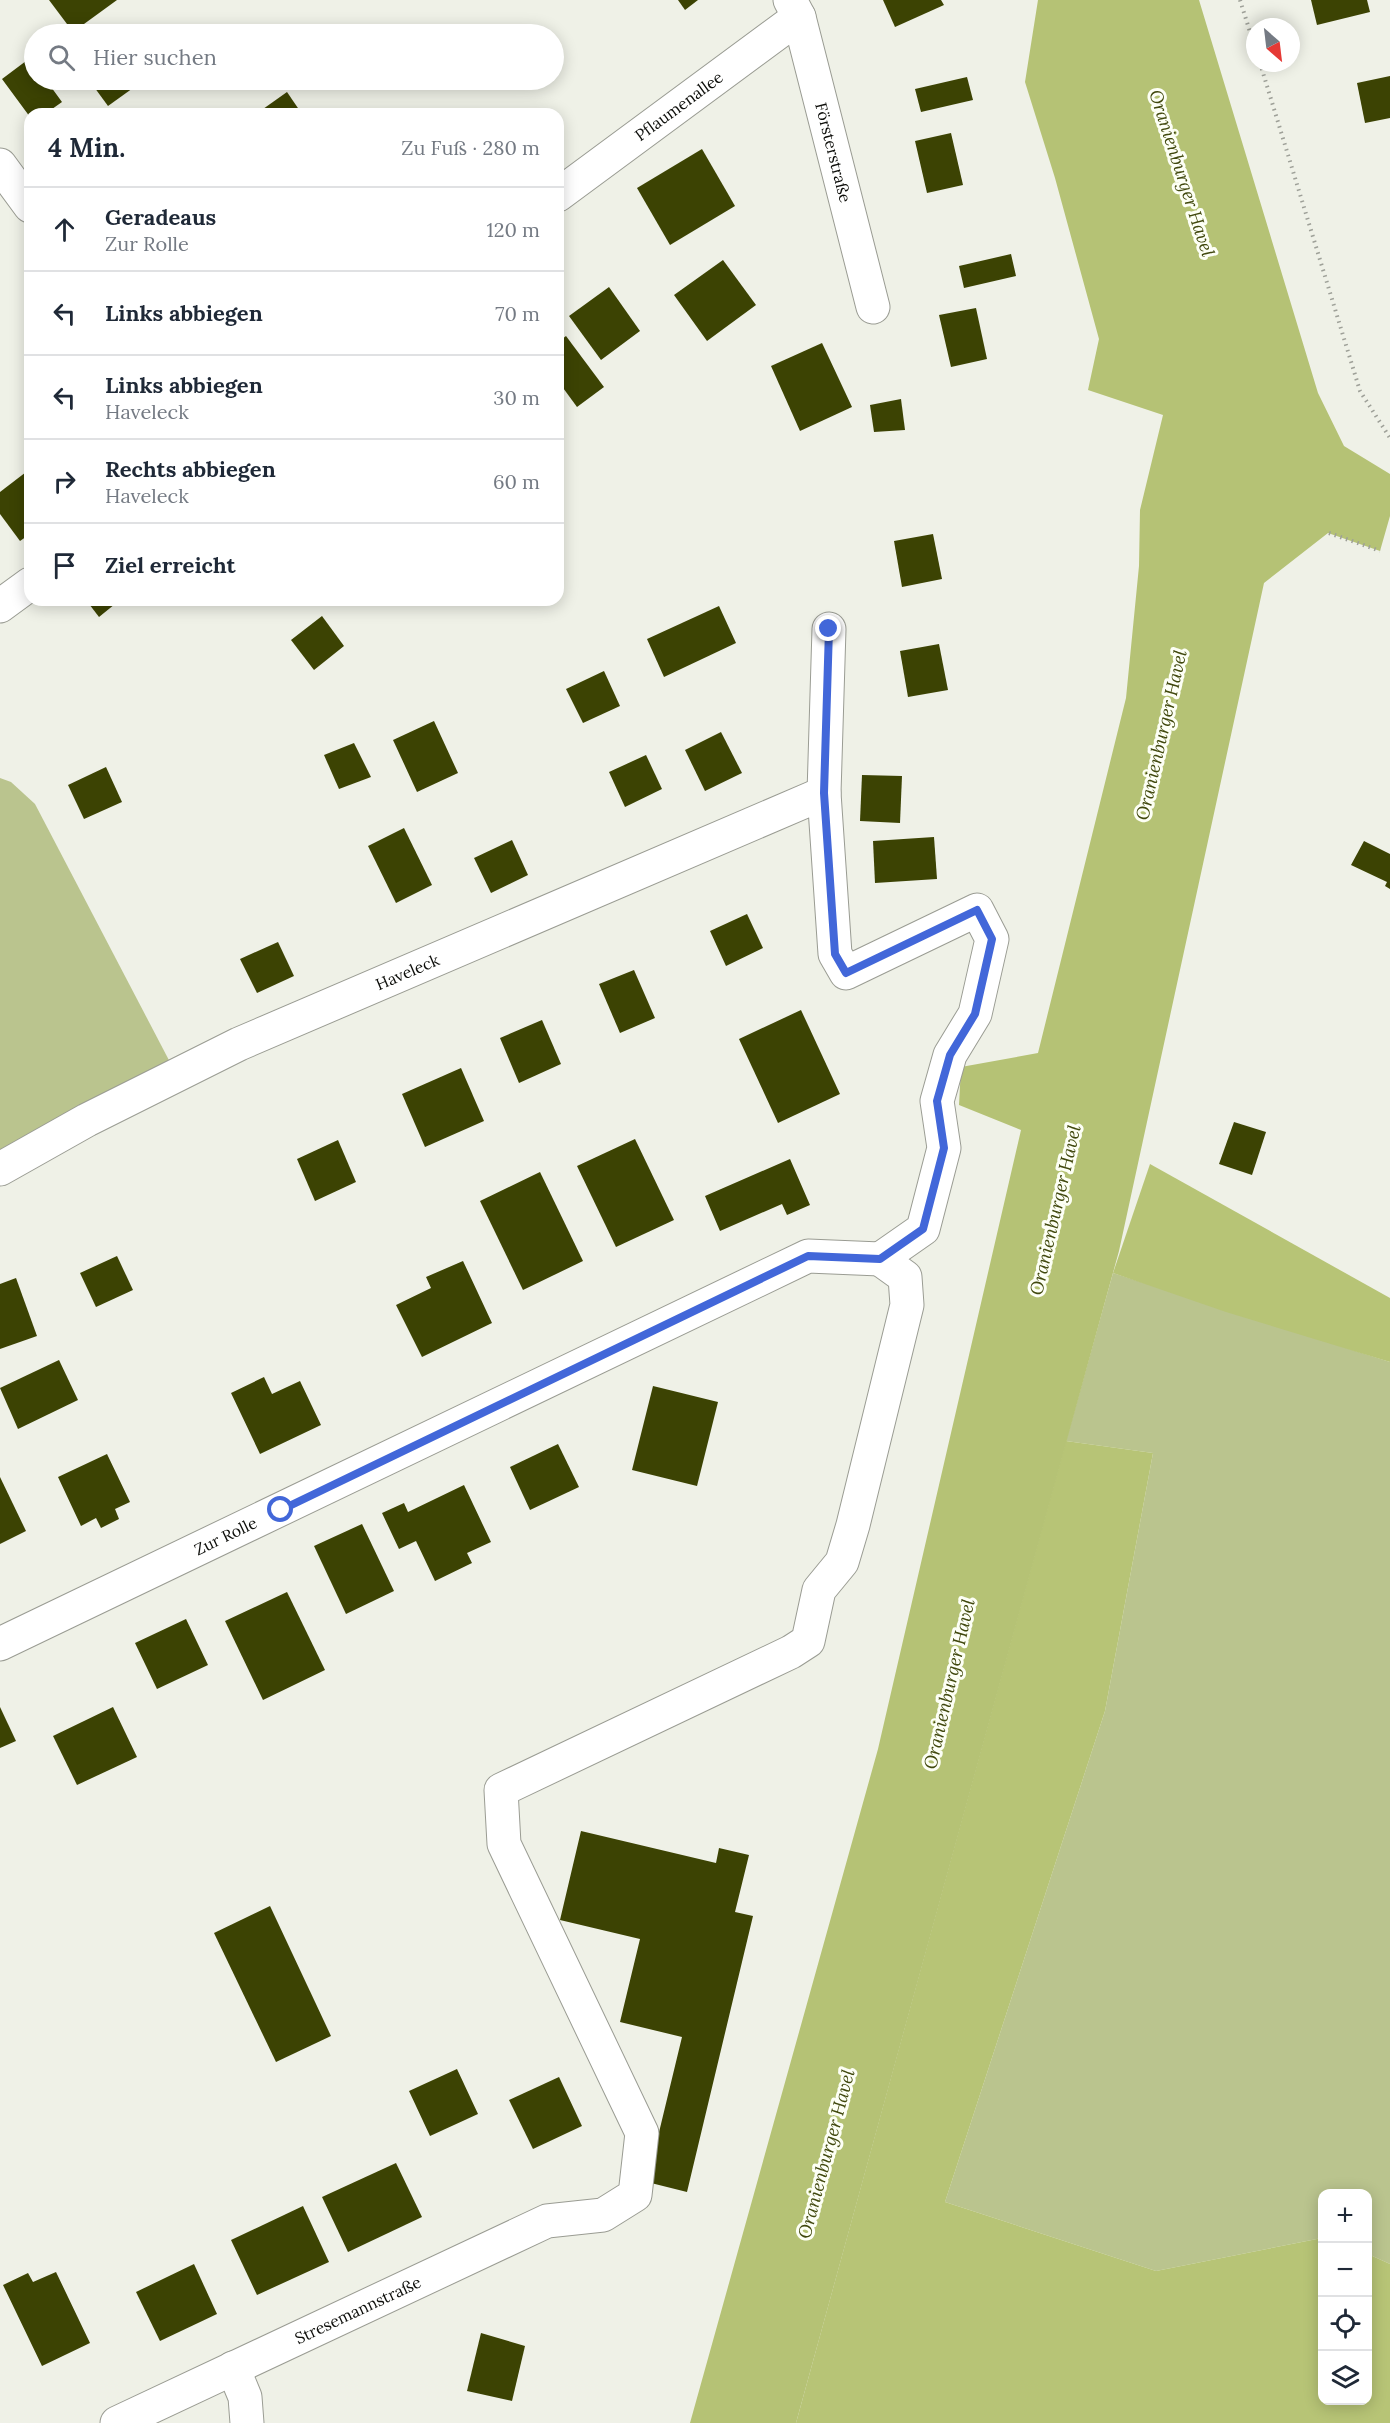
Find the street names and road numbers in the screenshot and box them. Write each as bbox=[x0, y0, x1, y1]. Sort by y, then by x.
street label: Pflaumenallee bbox=[631, 67, 727, 145]
street label: Försterstraße bbox=[811, 100, 856, 205]
street label: Haveleck bbox=[373, 949, 443, 994]
street label: Zur Rolle bbox=[191, 1512, 260, 1559]
street label: Stresemannstraße bbox=[291, 2272, 424, 2348]

